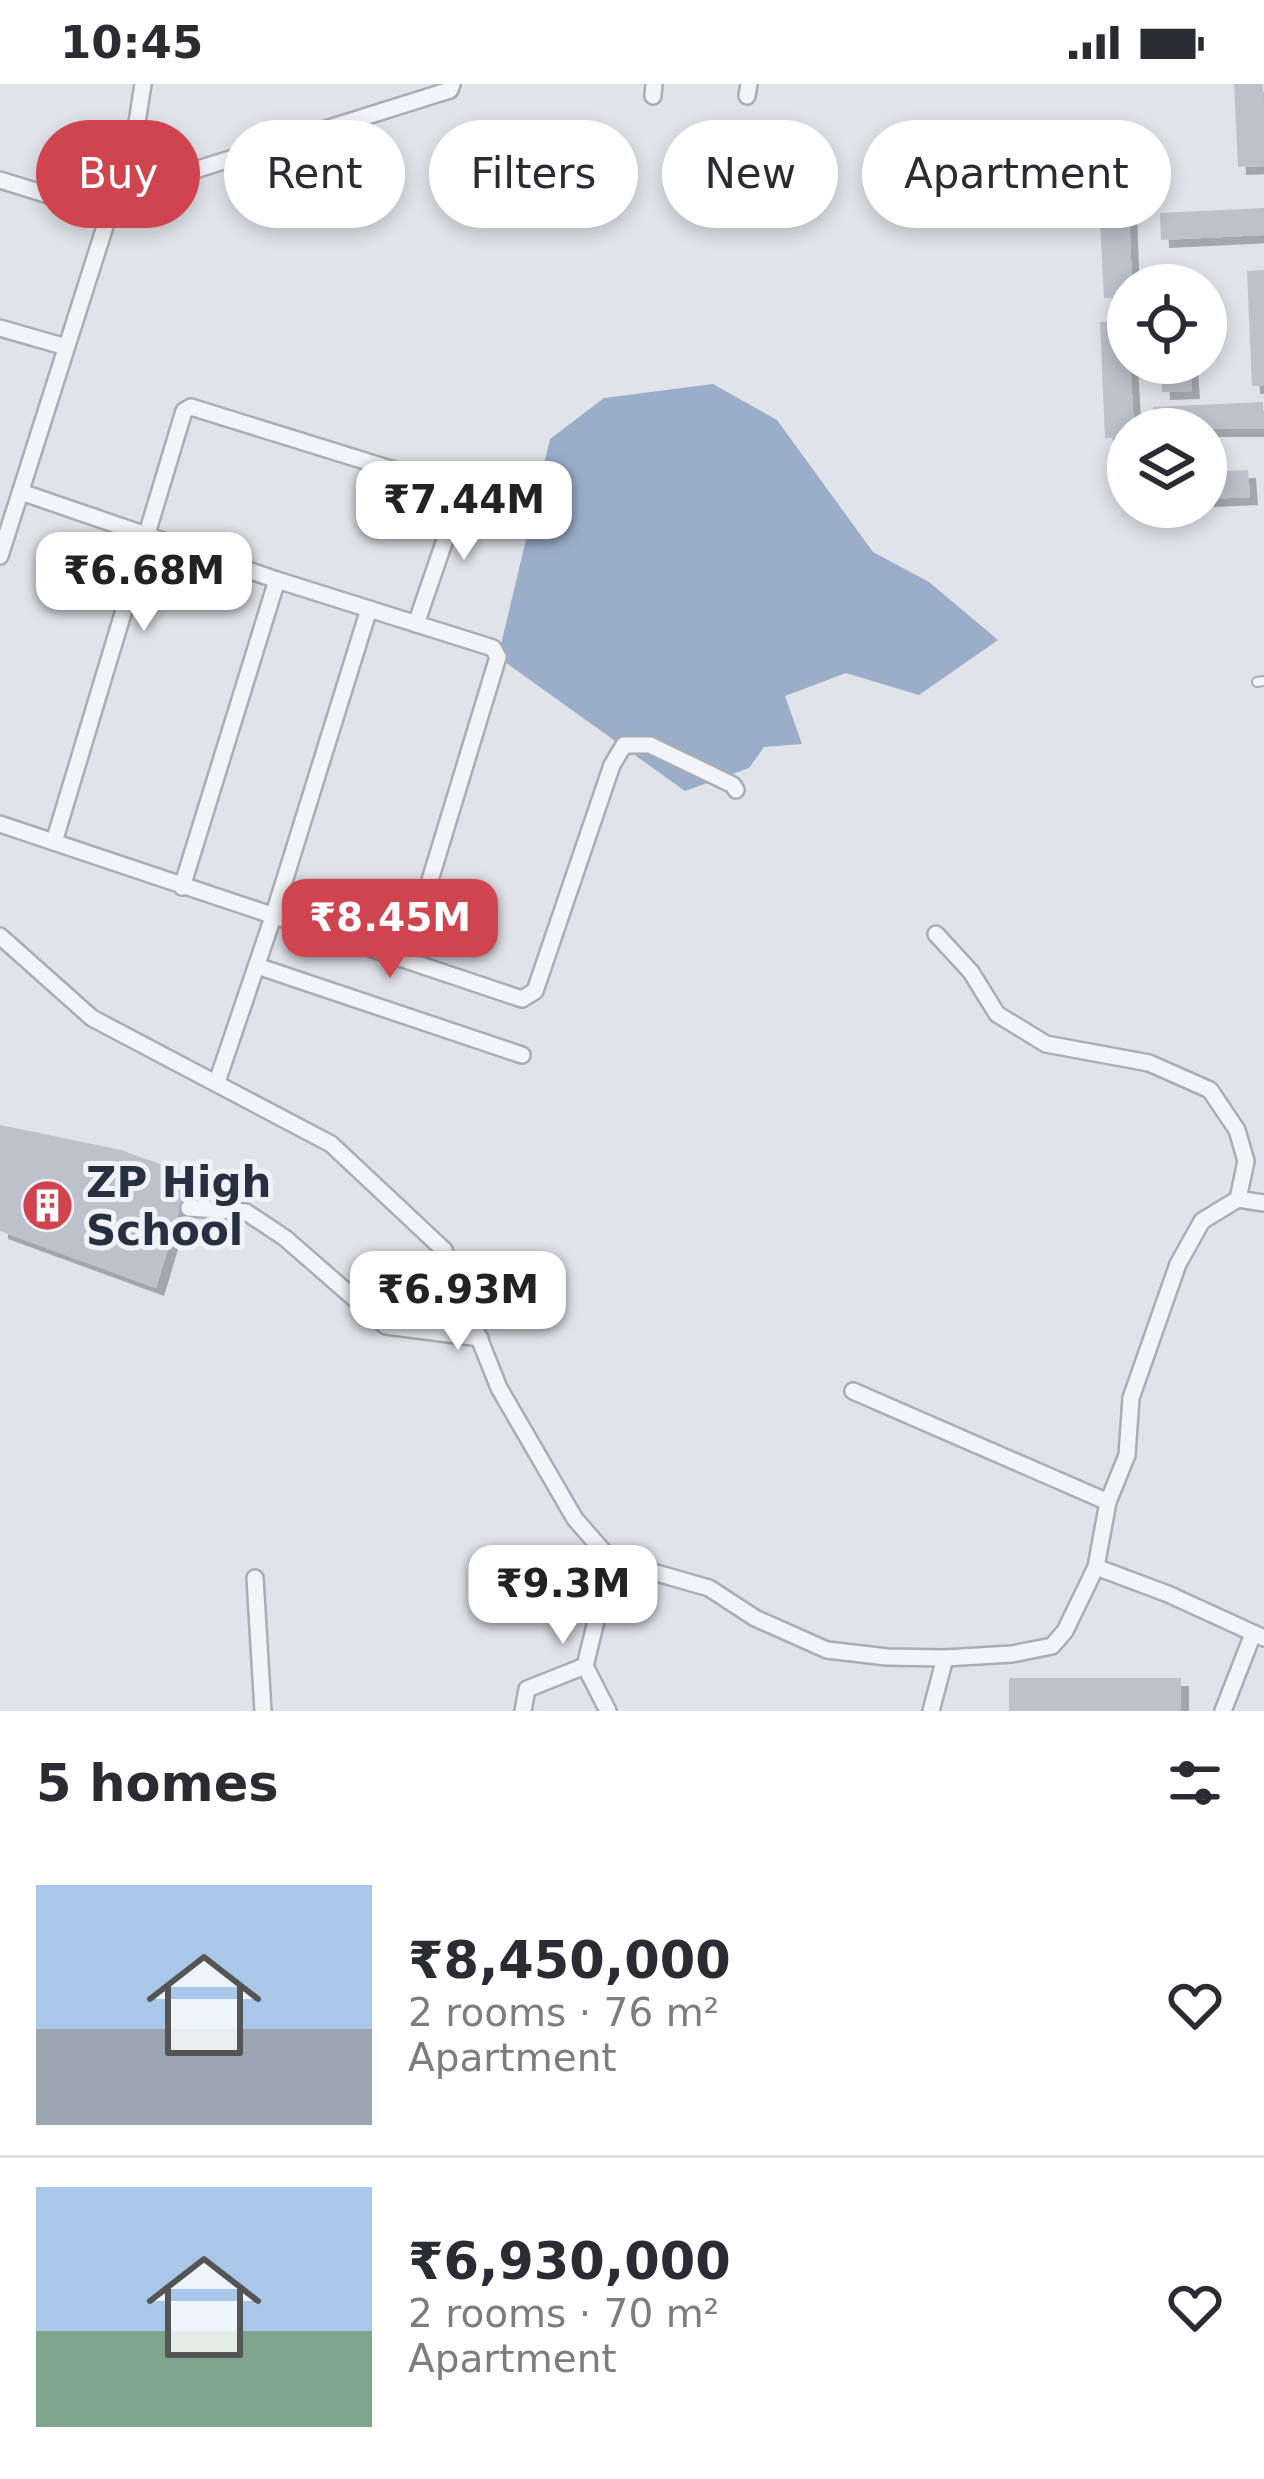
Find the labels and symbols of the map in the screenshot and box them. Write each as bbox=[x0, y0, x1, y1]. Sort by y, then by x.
pin: ₹7.44M bbox=[366, 461, 562, 563]
pin: ₹6.68M bbox=[46, 532, 242, 634]
pin: ₹8.45M bbox=[292, 879, 488, 981]
place label: ZP High School bbox=[86, 1158, 271, 1255]
building icon: ZP High School bbox=[19, 1178, 75, 1234]
pin: ₹6.93M bbox=[360, 1251, 556, 1353]
pin: ₹9.3M bbox=[479, 1545, 647, 1647]

